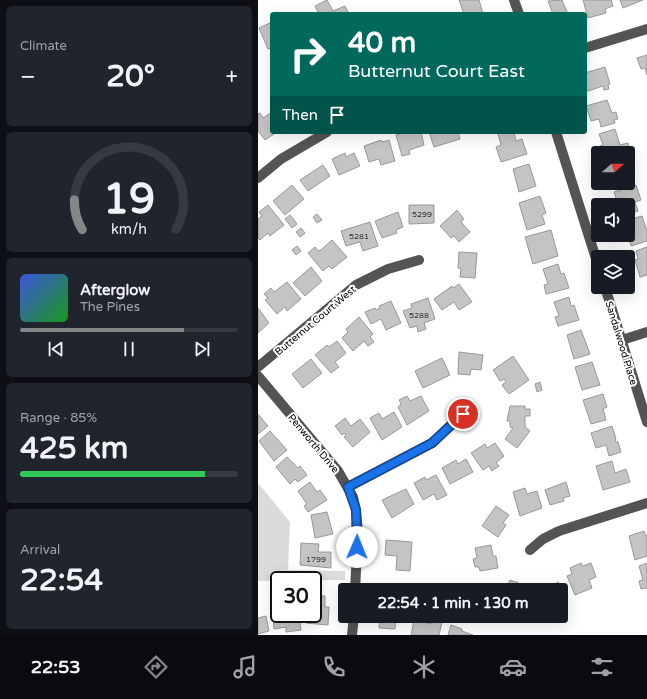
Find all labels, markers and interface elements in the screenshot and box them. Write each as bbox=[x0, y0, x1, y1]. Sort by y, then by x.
text: 40 m bbox=[348, 26, 416, 60]
icon: right bbox=[282, 28, 334, 80]
text: Climate bbox=[20, 38, 67, 54]
text: 20° bbox=[106, 58, 155, 95]
text: Butternut Court East bbox=[348, 60, 525, 82]
text: − bbox=[20, 64, 36, 90]
text: + bbox=[226, 64, 238, 90]
icon: arrive bbox=[326, 104, 348, 126]
text: Then bbox=[282, 106, 318, 124]
north arrow bbox=[591, 146, 635, 190]
map controls bbox=[591, 146, 635, 294]
text: 19 bbox=[103, 174, 155, 224]
button: sound bbox=[591, 198, 635, 242]
house number: 5299 bbox=[412, 210, 432, 219]
text: km/h bbox=[111, 220, 147, 237]
house number: 5281 bbox=[349, 232, 369, 241]
button: layers bbox=[591, 250, 635, 294]
text: Afterglow bbox=[80, 281, 150, 299]
street label: Butternut Court West bbox=[273, 283, 359, 358]
text: The Pines bbox=[80, 299, 140, 315]
street label: Sandalwood Place bbox=[603, 300, 640, 387]
house number: 5288 bbox=[409, 311, 429, 320]
icon: previous bbox=[45, 338, 67, 360]
icon: pause bbox=[118, 338, 140, 360]
icon: next bbox=[191, 338, 213, 360]
pin bbox=[446, 397, 480, 431]
icon: arrive bbox=[452, 403, 474, 425]
text: Range · 85% bbox=[20, 410, 97, 426]
street label: Penworth Drive bbox=[285, 412, 342, 476]
text: 425 km bbox=[20, 430, 128, 467]
position arrow bbox=[336, 526, 378, 568]
text: Arrival bbox=[20, 542, 60, 558]
house number: 1799 bbox=[306, 555, 326, 564]
text: 22:54 bbox=[20, 562, 103, 599]
speed limit sign: 30 bbox=[270, 571, 322, 623]
text: 22:54 · 1 min · 130 m bbox=[378, 594, 528, 612]
icon: directions bbox=[142, 653, 170, 681]
icon: music bbox=[231, 653, 259, 681]
icon: phone bbox=[320, 653, 348, 681]
icon: climate bbox=[410, 653, 438, 681]
icon: car bbox=[499, 653, 527, 681]
icon: filters bbox=[588, 653, 616, 681]
text: 22:53 bbox=[31, 656, 81, 678]

